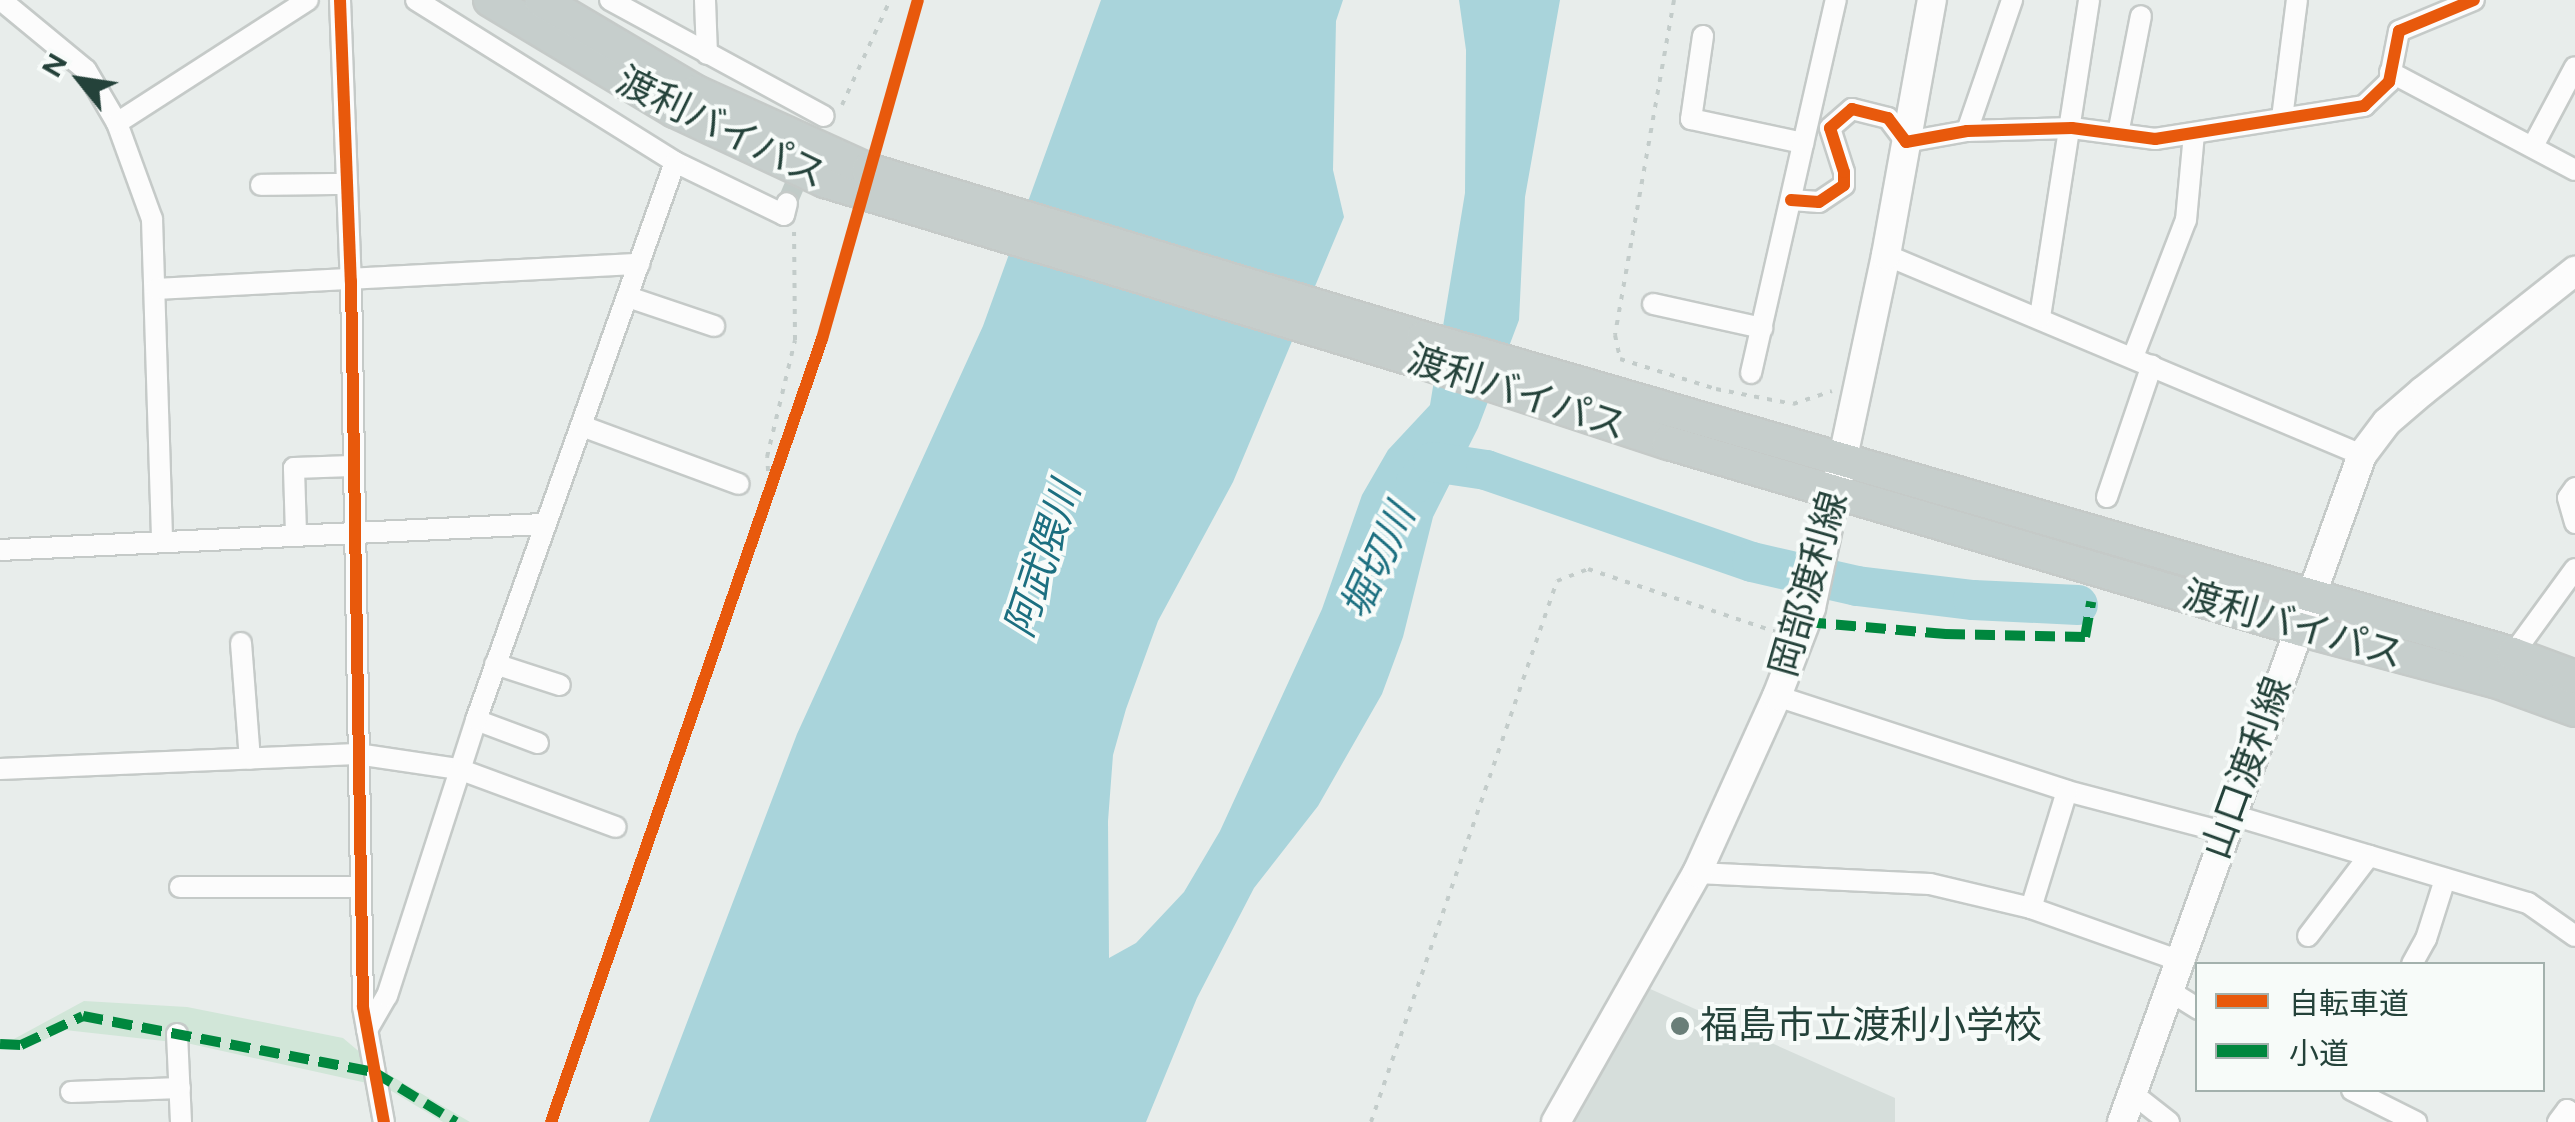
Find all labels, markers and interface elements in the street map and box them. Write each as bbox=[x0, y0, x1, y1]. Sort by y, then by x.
north arrow bbox=[30, 30, 130, 130]
text: N bbox=[34, 47, 74, 83]
street label: 渡利バイパス bbox=[609, 58, 833, 198]
street label: 渡利バイパス bbox=[1402, 336, 1632, 450]
water label: 阿武隈川 bbox=[994, 475, 1090, 643]
street label: 岡部渡利線 bbox=[1761, 486, 1857, 682]
water label: 堀切川 bbox=[1330, 496, 1424, 626]
street label: 渡利バイパス bbox=[2177, 572, 2409, 678]
street label: 山口渡利線 bbox=[2193, 671, 2301, 865]
legend bbox=[2195, 962, 2545, 1092]
text: 自転車道 bbox=[2289, 985, 2409, 1022]
place label: 福島市立渡利小学校 bbox=[1700, 1003, 2042, 1049]
marker: 福島市立渡利小学校 bbox=[1669, 1015, 1691, 1037]
text: 小道 bbox=[2289, 1035, 2349, 1072]

